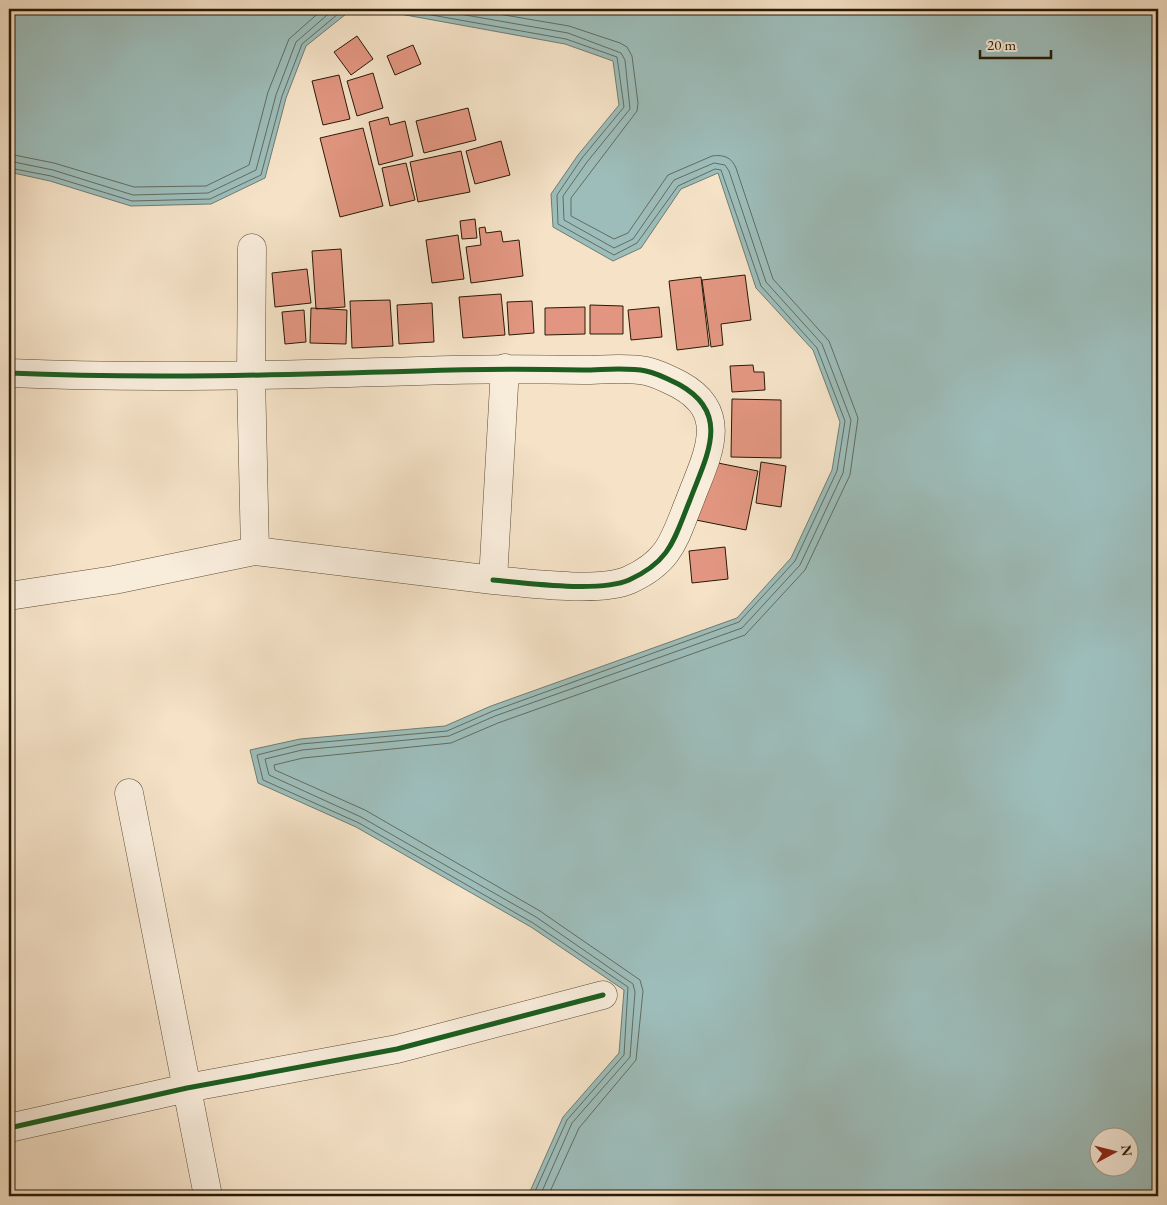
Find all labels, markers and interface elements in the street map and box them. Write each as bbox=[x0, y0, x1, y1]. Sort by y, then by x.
scale bar bbox=[980, 28, 1051, 60]
text: 20 m bbox=[987, 35, 1016, 54]
north arrow bbox=[1090, 1128, 1140, 1178]
text: N bbox=[1117, 1144, 1137, 1158]

